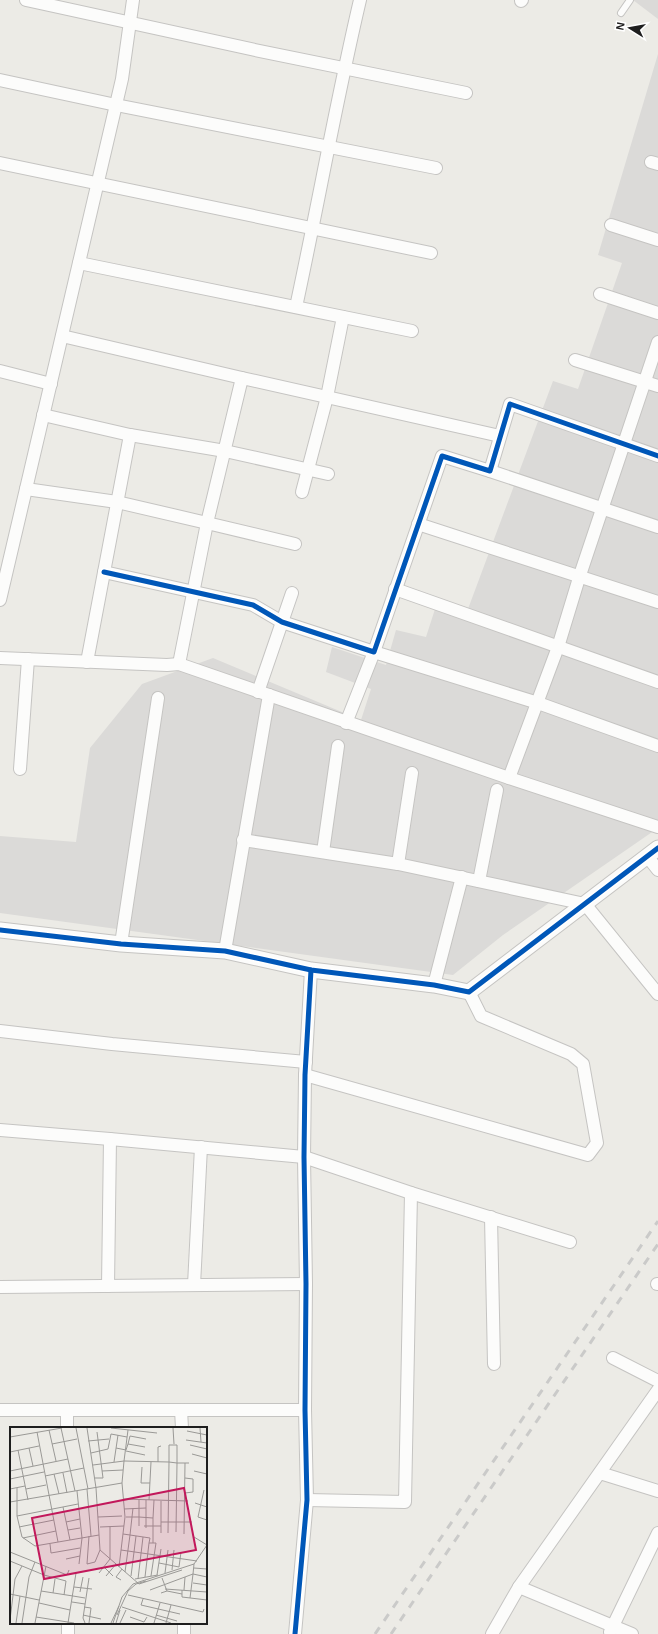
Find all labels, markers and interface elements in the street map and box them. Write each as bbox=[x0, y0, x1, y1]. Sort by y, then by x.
north arrow bbox=[610, 8, 650, 48]
text: N bbox=[614, 21, 627, 31]
inset map bbox=[10, 1427, 207, 1624]

